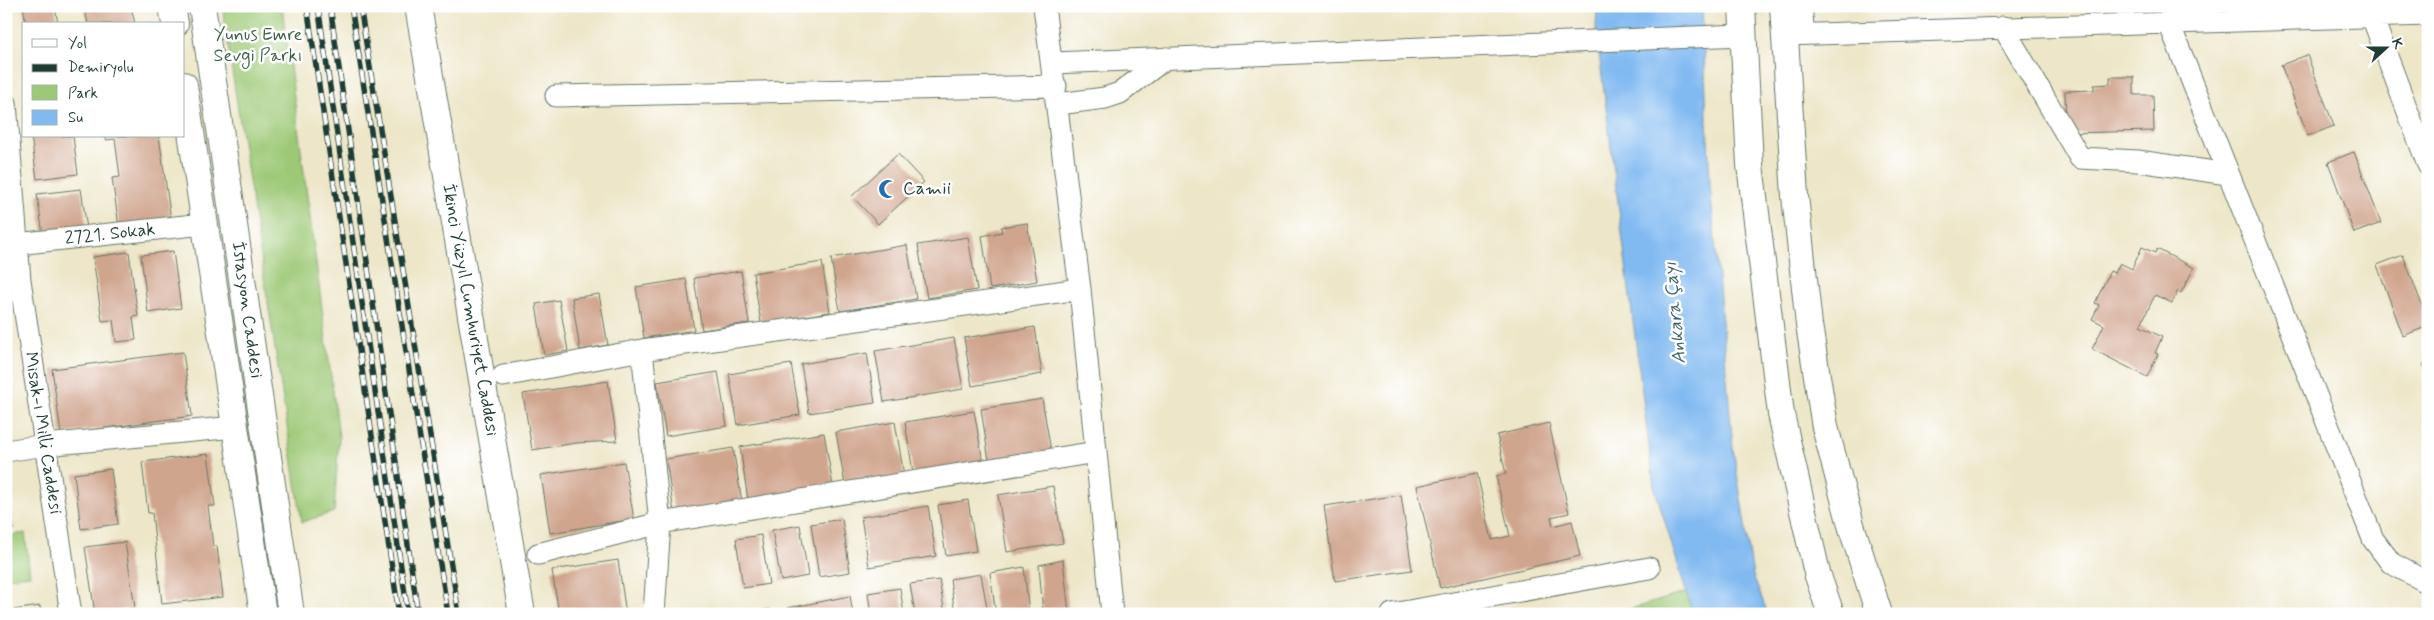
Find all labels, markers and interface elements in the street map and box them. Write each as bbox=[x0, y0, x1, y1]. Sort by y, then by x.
legend bbox=[22, 22, 185, 138]
north arrow bbox=[2362, 22, 2412, 72]
park label: Yunus Emre Sevgi Parkı bbox=[214, 23, 302, 69]
text: Yol bbox=[68, 34, 87, 54]
text: K bbox=[2387, 36, 2408, 53]
text: Demiryolu bbox=[68, 58, 134, 78]
text: Park bbox=[68, 84, 98, 104]
text: Su bbox=[68, 108, 83, 128]
place label: Camii bbox=[903, 177, 951, 201]
mosque icon: Camii bbox=[877, 178, 899, 200]
street label: İkinci Yüzyıl Cumhuriyet Caddesi bbox=[436, 182, 504, 438]
street label: 2721. Sokak bbox=[64, 217, 156, 251]
street label: İstasyon Caddesi bbox=[226, 240, 268, 380]
water label: Ankara Çayı bbox=[1658, 260, 1692, 365]
street label: Misak-ı Milli Caddesi bbox=[18, 350, 68, 516]

